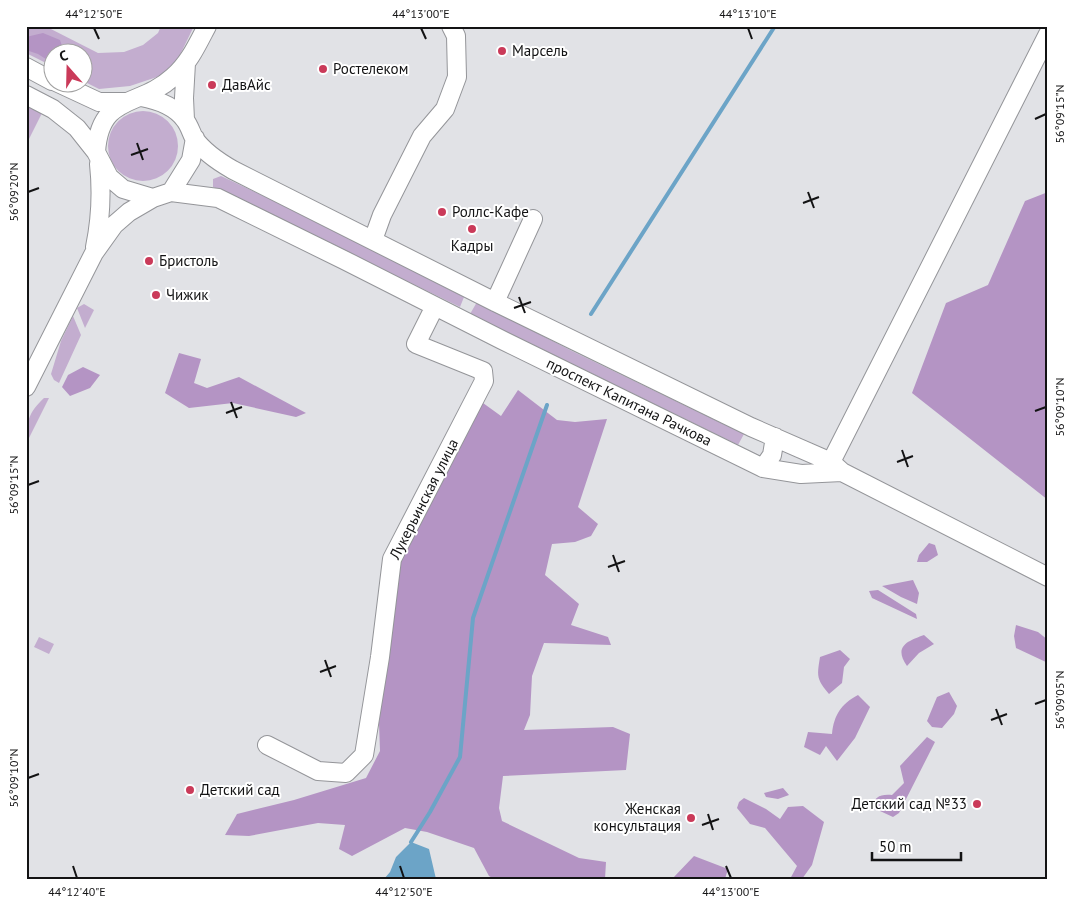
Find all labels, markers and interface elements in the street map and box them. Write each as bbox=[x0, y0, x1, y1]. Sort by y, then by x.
text: 44°12'50"E bbox=[65, 6, 123, 21]
text: 44°13'00"E bbox=[392, 6, 450, 21]
text: 44°13'10"E bbox=[719, 6, 777, 21]
place label: Марсель bbox=[512, 41, 568, 60]
north arrow bbox=[42, 42, 92, 92]
marker: Марсель bbox=[496, 45, 508, 57]
text: С bbox=[57, 46, 70, 66]
place label: Ростелеком bbox=[333, 59, 408, 78]
marker: Ростелеком bbox=[317, 63, 329, 75]
place label: ДавАйс bbox=[222, 75, 271, 94]
marker: ДавАйс bbox=[206, 79, 218, 91]
text: 56°09'15"N bbox=[1052, 84, 1067, 144]
text: 56°09'20"N bbox=[6, 162, 21, 222]
place label: Роллс-Кафе bbox=[452, 202, 529, 221]
marker: Роллс-Кафе bbox=[436, 206, 448, 218]
marker: Кадры bbox=[466, 223, 478, 235]
place label: Кадры bbox=[451, 236, 493, 255]
place label: Бристоль bbox=[159, 251, 218, 270]
marker: Бристоль bbox=[143, 255, 155, 267]
place label: Чижик bbox=[166, 285, 209, 304]
marker: Чижик bbox=[150, 289, 162, 301]
street label: проспект Капитана Рачкова bbox=[543, 353, 715, 450]
text: 56°09'10"N bbox=[1052, 377, 1067, 437]
street label: Лукерьинская улица bbox=[384, 435, 462, 563]
text: 56°09'15"N bbox=[6, 455, 21, 515]
text: 56°09'05"N bbox=[1052, 670, 1067, 730]
text: 56°09'10"N bbox=[6, 748, 21, 808]
place label: Детский сад bbox=[200, 780, 280, 799]
marker: Детский сад bbox=[184, 784, 196, 796]
place label: Детский сад №33 bbox=[852, 794, 967, 813]
marker: Детский сад №33 bbox=[971, 798, 983, 810]
place label: Женская консультация bbox=[594, 799, 681, 835]
marker: Женская консультация bbox=[685, 812, 697, 824]
scale bar bbox=[872, 830, 960, 862]
text: 50 m bbox=[879, 837, 912, 856]
text: 44°12'40"E bbox=[48, 884, 106, 899]
text: 44°12'50"E bbox=[375, 884, 433, 899]
text: 44°13'00"E bbox=[702, 884, 760, 899]

